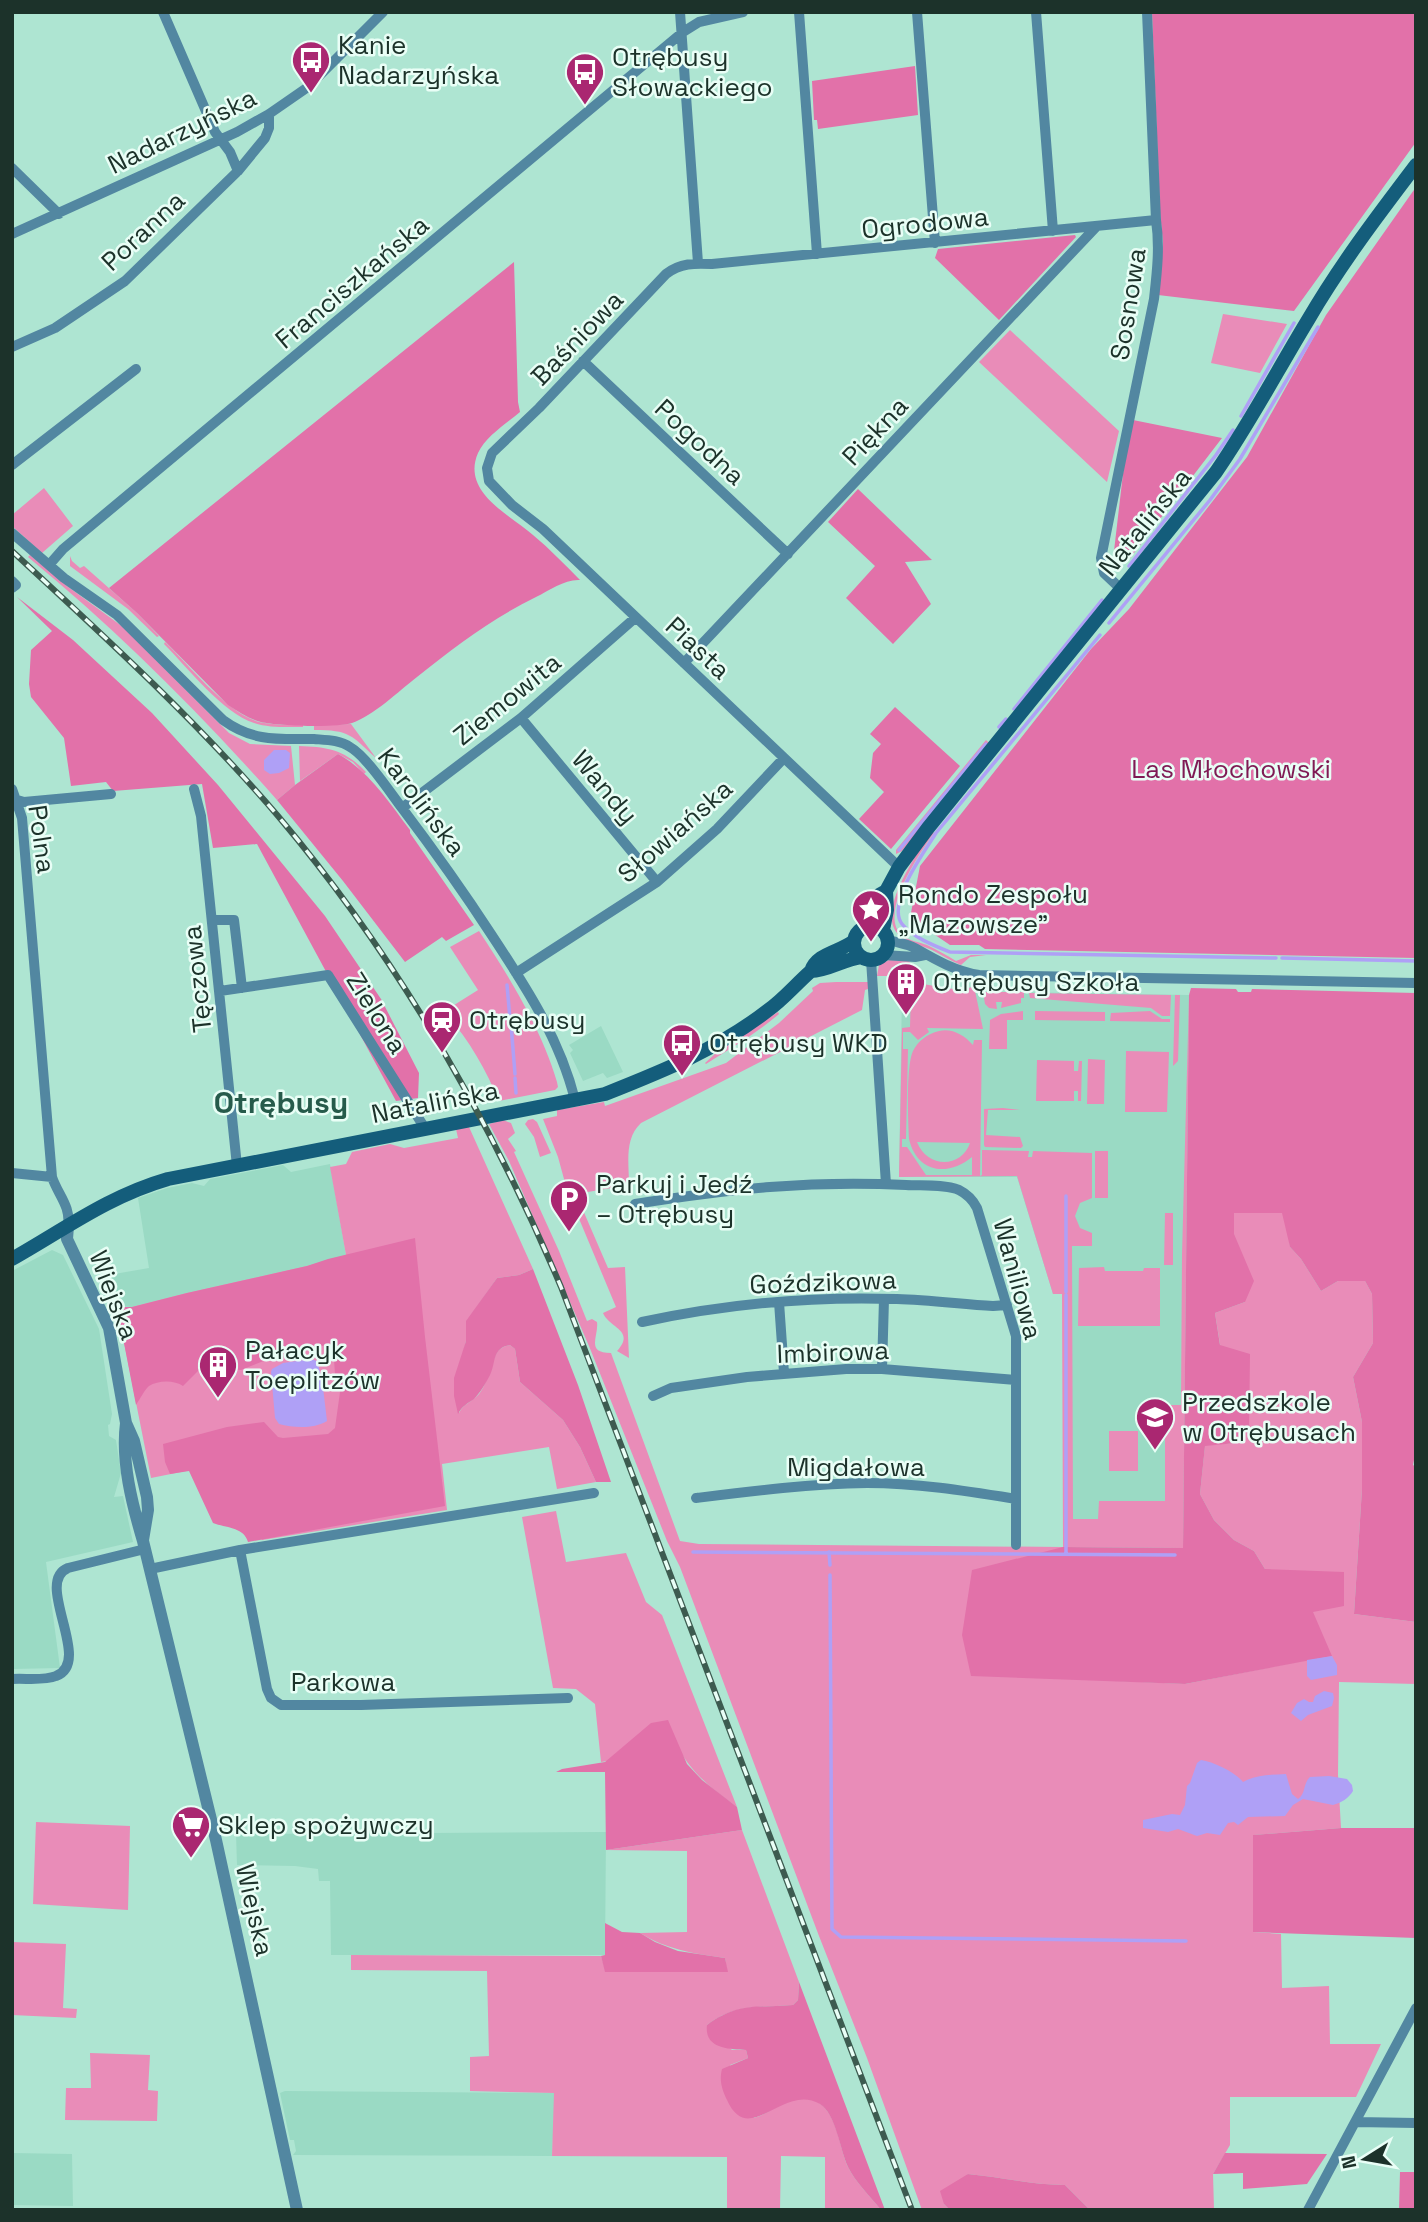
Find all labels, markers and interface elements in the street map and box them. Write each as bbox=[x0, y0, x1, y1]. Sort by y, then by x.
place label: Kanie Nadarzyńska bbox=[338, 28, 499, 92]
bus stop icon: Kanie Nadarzyńska bbox=[290, 39, 332, 94]
place label: Otrębusy Słowackiego bbox=[612, 40, 773, 104]
bus stop icon: Otrębusy Słowackiego bbox=[564, 51, 606, 106]
street label: Nadarzyńska bbox=[102, 80, 262, 182]
street label: Poranna bbox=[94, 184, 192, 278]
street label: Ogrodowa bbox=[860, 199, 990, 247]
street label: Franciszkańska bbox=[268, 208, 436, 356]
street label: Sosnowa bbox=[1102, 245, 1154, 362]
street label: Baśniowa bbox=[523, 283, 631, 393]
street label: Piękna bbox=[835, 389, 916, 473]
street label: Pogodna bbox=[648, 391, 752, 493]
street label: Natalińska bbox=[1091, 461, 1199, 583]
street label: Piasta bbox=[658, 609, 738, 687]
street label: Ziemowita bbox=[446, 645, 568, 753]
street label: Karolińska bbox=[370, 741, 474, 863]
street label: Wandy bbox=[564, 743, 646, 831]
park label: Las Młochowski bbox=[1131, 752, 1331, 786]
street label: Słowiańska bbox=[610, 772, 740, 890]
street label: Polna bbox=[20, 803, 64, 875]
place label: Rondo Zespołu „Mazowsze” bbox=[898, 877, 1088, 941]
place icon: Rondo Zespołu „Mazowsze” bbox=[850, 888, 892, 943]
street label: Tęczowa bbox=[174, 924, 220, 1034]
building icon: Otrębusy Szkoła bbox=[885, 961, 927, 1016]
place label: Otrębusy Szkoła bbox=[933, 965, 1139, 999]
street label: Zielona bbox=[339, 966, 415, 1060]
station icon: Otrębusy bbox=[421, 999, 463, 1054]
place label: Otrębusy bbox=[469, 1003, 585, 1037]
bus stop icon: Otrębusy WKD bbox=[661, 1022, 703, 1077]
place label: Otrębusy WKD bbox=[709, 1026, 888, 1060]
street label: Natalińska bbox=[368, 1073, 502, 1131]
district label: Otrębusy bbox=[214, 1083, 348, 1122]
place label: Parkuj i Jedź – Otrębusy bbox=[596, 1167, 753, 1231]
parking icon: Parkuj i Jedź – Otrębusy bbox=[548, 1178, 590, 1233]
street label: Waniliowa bbox=[986, 1215, 1050, 1343]
street label: Wiejska bbox=[81, 1245, 147, 1345]
street label: Goździkowa bbox=[749, 1262, 897, 1302]
place label: Pałacyk Toeplitzów bbox=[245, 1333, 380, 1397]
street label: Imbirowa bbox=[776, 1333, 890, 1371]
building icon: Pałacyk Toeplitzów bbox=[197, 1344, 239, 1399]
place label: Przedszkole w Otrębusach bbox=[1182, 1385, 1356, 1449]
school or university icon: Przedszkole w Otrębusach bbox=[1134, 1396, 1176, 1451]
street label: Migdałowa bbox=[787, 1450, 925, 1484]
street label: Parkowa bbox=[291, 1665, 395, 1699]
supermarket icon: Sklep spożywczy bbox=[170, 1804, 212, 1859]
place label: Sklep spożywczy bbox=[218, 1808, 434, 1842]
street label: Wiejska bbox=[228, 1861, 282, 1959]
north arrow bbox=[1330, 2124, 1400, 2194]
text: N bbox=[1335, 2154, 1362, 2171]

